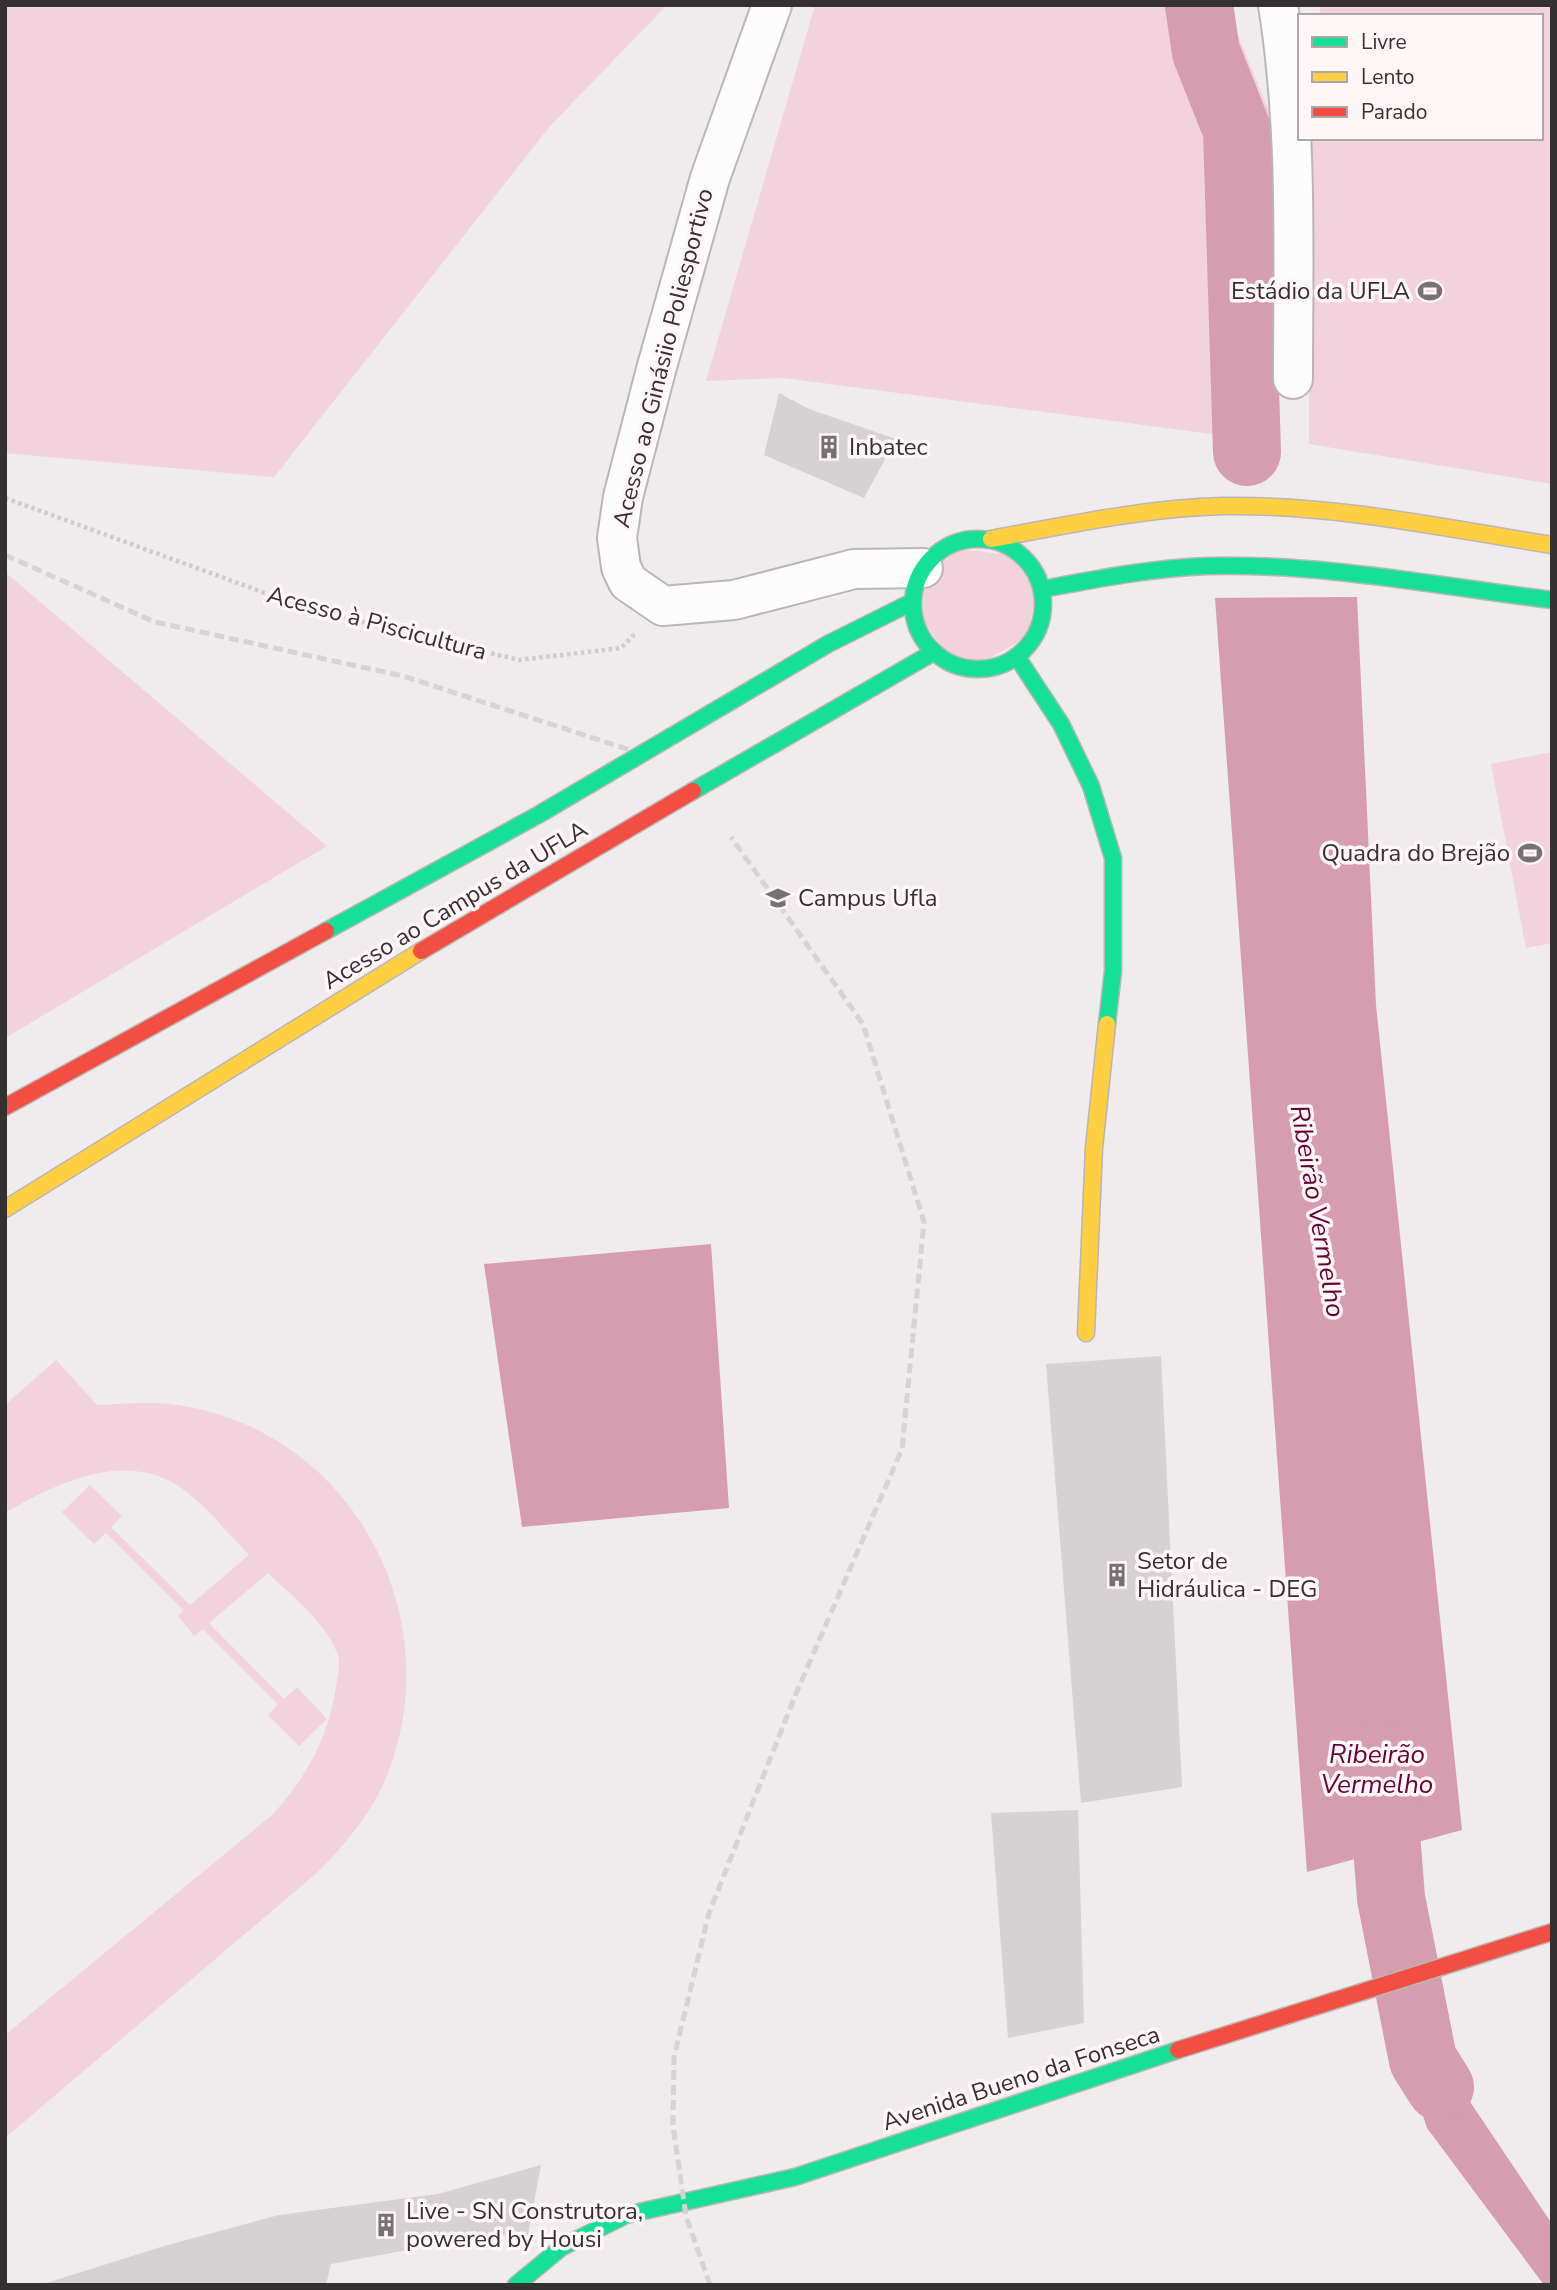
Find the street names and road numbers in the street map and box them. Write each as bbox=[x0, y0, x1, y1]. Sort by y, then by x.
street label: Acesso ao Ginásiio Poliesportivo bbox=[605, 185, 721, 531]
street label: Acesso à Piscicultura bbox=[264, 578, 490, 668]
street label: Acesso ao Campus da UFLA bbox=[317, 813, 594, 997]
street label: Avenida Bueno da Fonseca bbox=[878, 2018, 1164, 2138]

